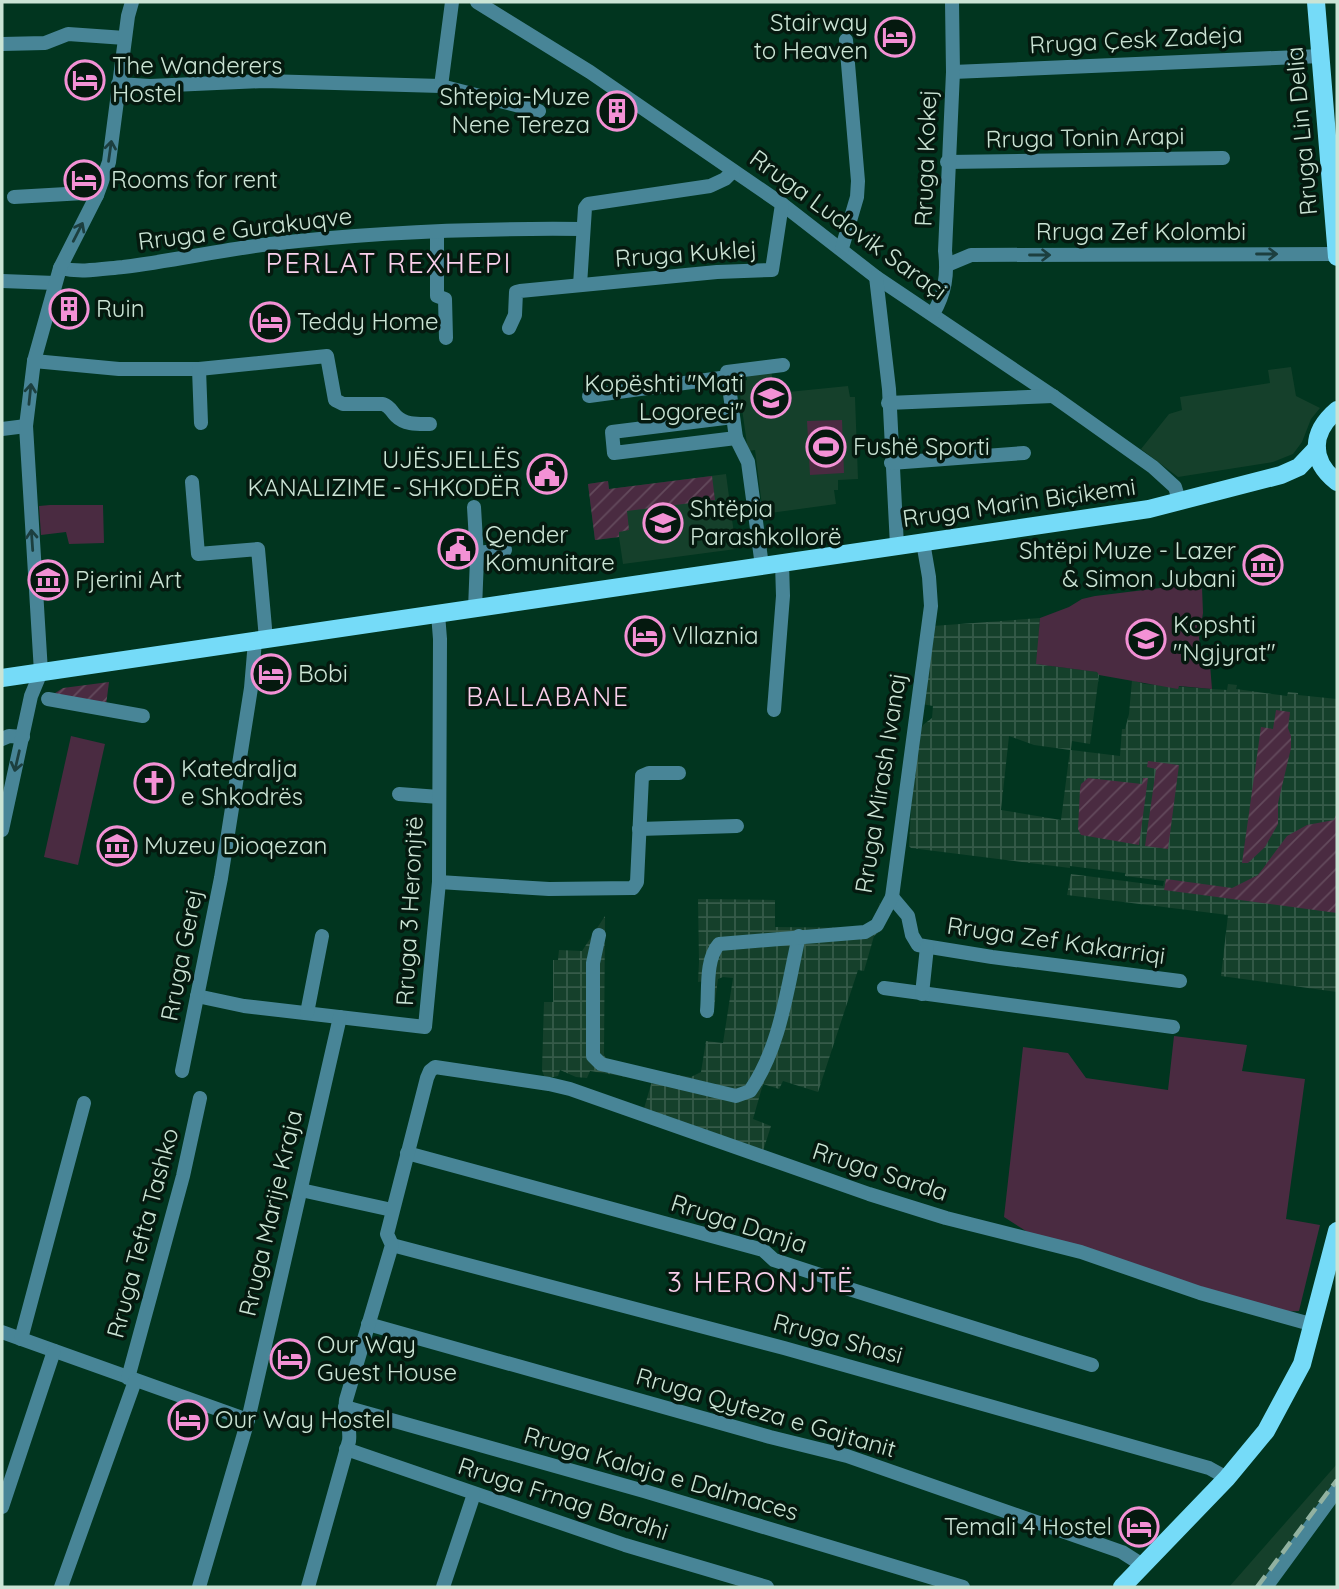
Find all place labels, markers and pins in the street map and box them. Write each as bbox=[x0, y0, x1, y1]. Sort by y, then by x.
place label: Stairway to Heaven bbox=[754, 7, 868, 65]
hotel icon: Stairway to Heaven bbox=[874, 16, 916, 58]
place label: The Wanderers Hostel bbox=[112, 50, 283, 108]
hotel icon: The Wanderers Hostel bbox=[64, 59, 106, 101]
place label: Shtepia-Muze Nene Tereza bbox=[439, 81, 590, 139]
building icon: Shtepia-Muze Nene Tereza bbox=[596, 90, 638, 132]
hotel icon: Rooms for rent bbox=[63, 159, 105, 201]
place label: Rooms for rent bbox=[111, 164, 278, 194]
building icon: Ruin bbox=[48, 288, 90, 330]
place label: Ruin bbox=[96, 293, 145, 323]
hotel icon: Teddy Home bbox=[249, 301, 291, 343]
place label: Teddy Home bbox=[297, 306, 439, 336]
place label: Kopështi "Mati Logoreci" bbox=[584, 368, 744, 426]
school or university icon: Kopështi "Mati Logoreci" bbox=[750, 377, 792, 419]
sports icon: Fushë Sporti bbox=[805, 426, 847, 468]
place label: Fushë Sporti bbox=[853, 431, 990, 461]
place label: UJËSJELLËS KANALIZIME - SHKODËR bbox=[248, 444, 520, 502]
public building icon: UJËSJELLËS KANALIZIME - SHKODËR bbox=[526, 453, 568, 495]
place label: Shtëpia Parashkollorë bbox=[690, 493, 842, 551]
school or university icon: Shtëpia Parashkollorë bbox=[642, 502, 684, 544]
place label: Qender Komunitare bbox=[485, 519, 615, 577]
public building icon: Qender Komunitare bbox=[437, 528, 479, 570]
place label: Shtëpi Muze - Lazer & Simon Jubani bbox=[1019, 535, 1236, 593]
museum icon: Shtëpi Muze - Lazer & Simon Jubani bbox=[1242, 544, 1284, 586]
museum icon: Pjerini Art bbox=[27, 559, 69, 601]
place label: Pjerini Art bbox=[75, 564, 182, 594]
place label: Kopshti "Ngjyrat" bbox=[1173, 609, 1276, 667]
hotel icon: Vllaznia bbox=[624, 615, 666, 657]
school or university icon: Kopshti "Ngjyrat" bbox=[1125, 618, 1167, 660]
place label: Vllaznia bbox=[672, 620, 759, 650]
hotel icon: Bobi bbox=[250, 653, 292, 695]
place label: Bobi bbox=[298, 658, 348, 688]
place label: Katedralja e Shkodrës bbox=[181, 753, 303, 811]
church icon: Katedralja e Shkodrës bbox=[133, 762, 175, 804]
museum icon: Muzeu Dioqezan bbox=[96, 825, 138, 867]
place label: Muzeu Dioqezan bbox=[144, 830, 327, 860]
place label: Our Way Guest House bbox=[317, 1329, 457, 1387]
hotel icon: Our Way Guest House bbox=[269, 1338, 311, 1380]
hotel icon: Our Way Hostel bbox=[167, 1399, 209, 1441]
place label: Our Way Hostel bbox=[215, 1404, 391, 1434]
hotel icon: Temali 4 Hostel bbox=[1118, 1506, 1160, 1548]
place label: Temali 4 Hostel bbox=[944, 1511, 1112, 1541]

